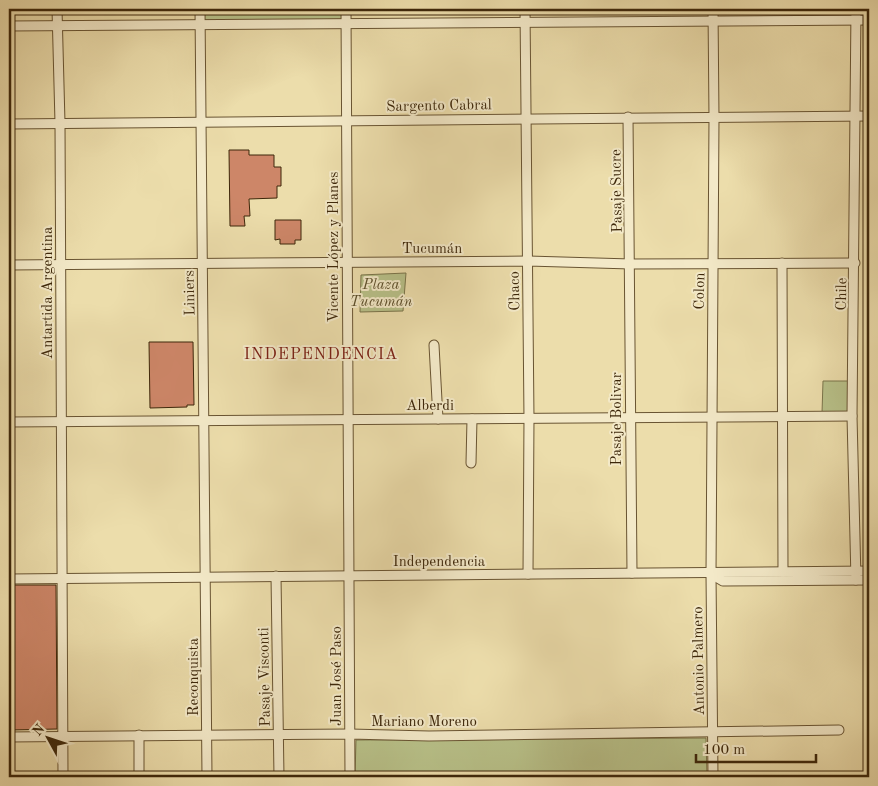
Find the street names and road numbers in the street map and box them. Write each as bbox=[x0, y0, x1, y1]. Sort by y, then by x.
street label: Sargento Cabral bbox=[386, 98, 492, 115]
street label: Pasaje Sucre bbox=[609, 149, 626, 233]
street label: Vicente López y Planes bbox=[327, 171, 342, 323]
street label: Antartida Argentina bbox=[41, 226, 56, 359]
street label: Tucumán bbox=[402, 242, 462, 257]
street label: Liniers bbox=[183, 270, 198, 316]
street label: Chaco bbox=[508, 271, 523, 311]
street label: Colon bbox=[693, 272, 708, 310]
street label: Chile bbox=[835, 277, 850, 311]
street label: Pasaje Bolivar bbox=[610, 372, 625, 466]
street label: Alberdi bbox=[406, 399, 454, 414]
street label: Independencia bbox=[393, 555, 486, 570]
street label: Antonio Palmero bbox=[691, 606, 708, 716]
street label: Juan José Paso bbox=[330, 626, 345, 726]
street label: Pasaje Visconti bbox=[257, 627, 274, 727]
street label: Reconquista bbox=[187, 637, 202, 716]
street label: Mariano Moreno bbox=[371, 715, 477, 730]

